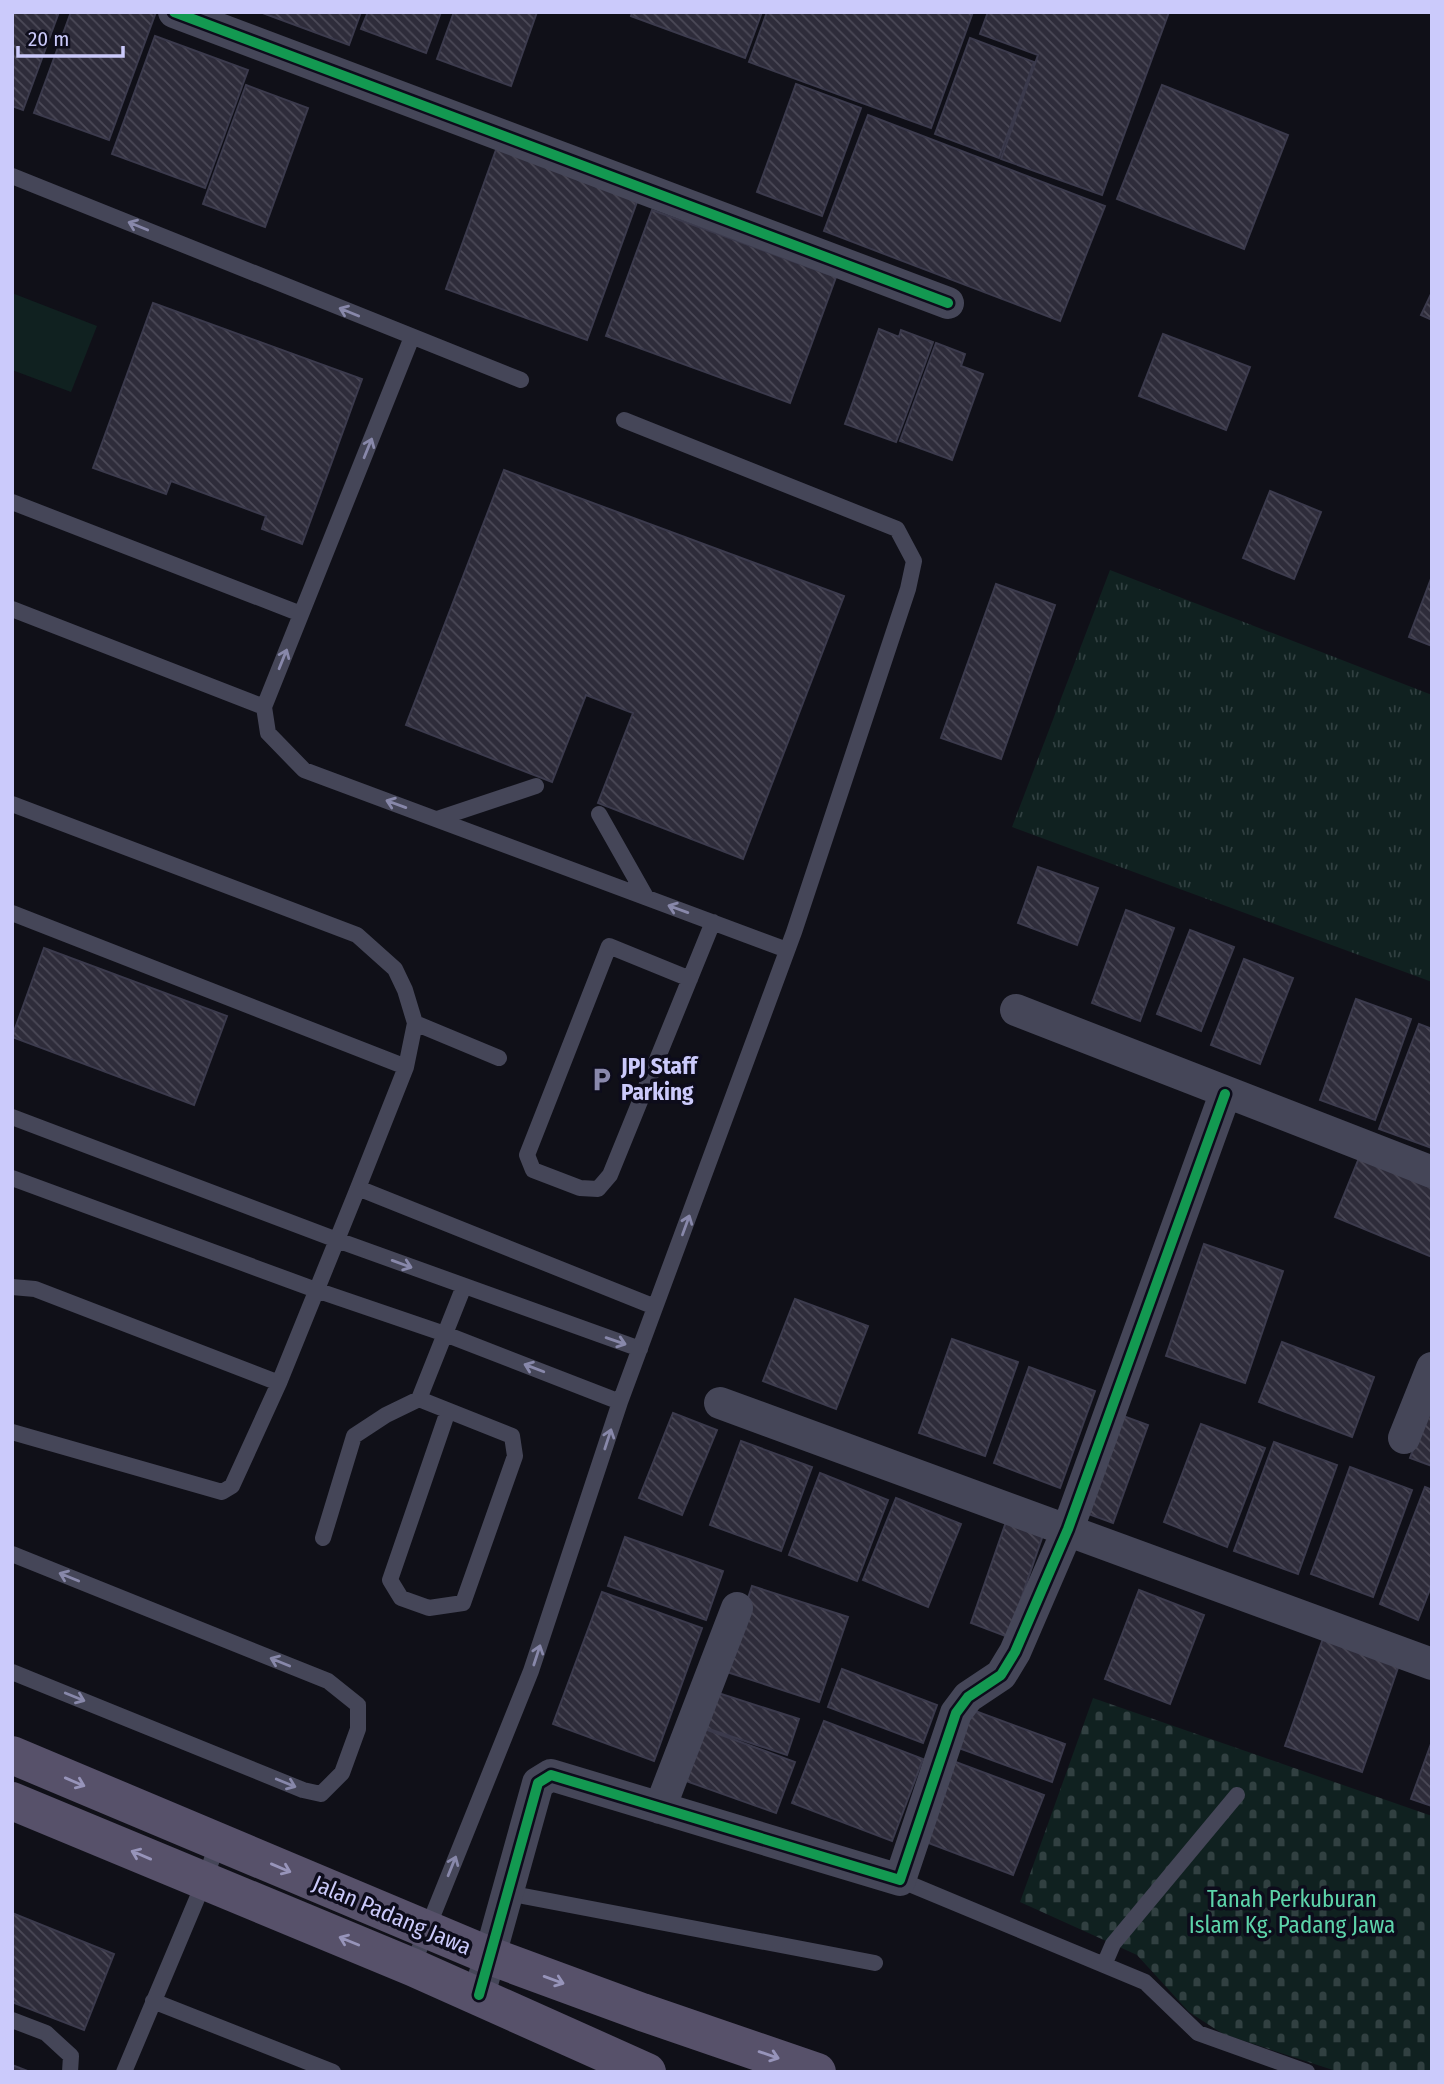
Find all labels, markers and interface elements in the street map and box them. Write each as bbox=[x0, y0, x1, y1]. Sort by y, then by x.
scale bar bbox=[18, 14, 122, 58]
text: 20 m bbox=[28, 26, 69, 52]
one-way arrow bbox=[127, 219, 149, 232]
one-way arrow bbox=[338, 304, 360, 317]
one-way arrow bbox=[362, 437, 375, 459]
one-way arrow bbox=[278, 649, 291, 670]
one-way arrow bbox=[385, 797, 407, 809]
one-way arrow bbox=[667, 902, 689, 914]
place label: JPJ Staff Parking bbox=[620, 1052, 700, 1106]
parking icon: JPJ Staff Parking bbox=[587, 1065, 615, 1093]
one-way arrow bbox=[680, 1214, 693, 1236]
one-way arrow bbox=[390, 1258, 412, 1271]
one-way arrow bbox=[604, 1336, 626, 1348]
one-way arrow bbox=[523, 1361, 545, 1374]
one-way arrow bbox=[603, 1428, 615, 1450]
one-way arrow bbox=[58, 1569, 80, 1582]
one-way arrow bbox=[531, 1644, 544, 1666]
one-way arrow bbox=[269, 1654, 291, 1667]
one-way arrow bbox=[64, 1692, 86, 1705]
one-way arrow bbox=[64, 1776, 86, 1789]
one-way arrow bbox=[275, 1777, 297, 1790]
one-way arrow bbox=[131, 1848, 152, 1861]
one-way arrow bbox=[447, 1856, 460, 1877]
one-way arrow bbox=[270, 1862, 292, 1875]
street label: Jalan Padang Jawa bbox=[308, 1869, 476, 1961]
park label: Tanah Perkuburan Islam Kg. Padang Jawa bbox=[1189, 1885, 1395, 1939]
one-way arrow bbox=[338, 1934, 360, 1947]
one-way arrow bbox=[543, 1974, 565, 1987]
one-way arrow bbox=[757, 2050, 779, 2062]

